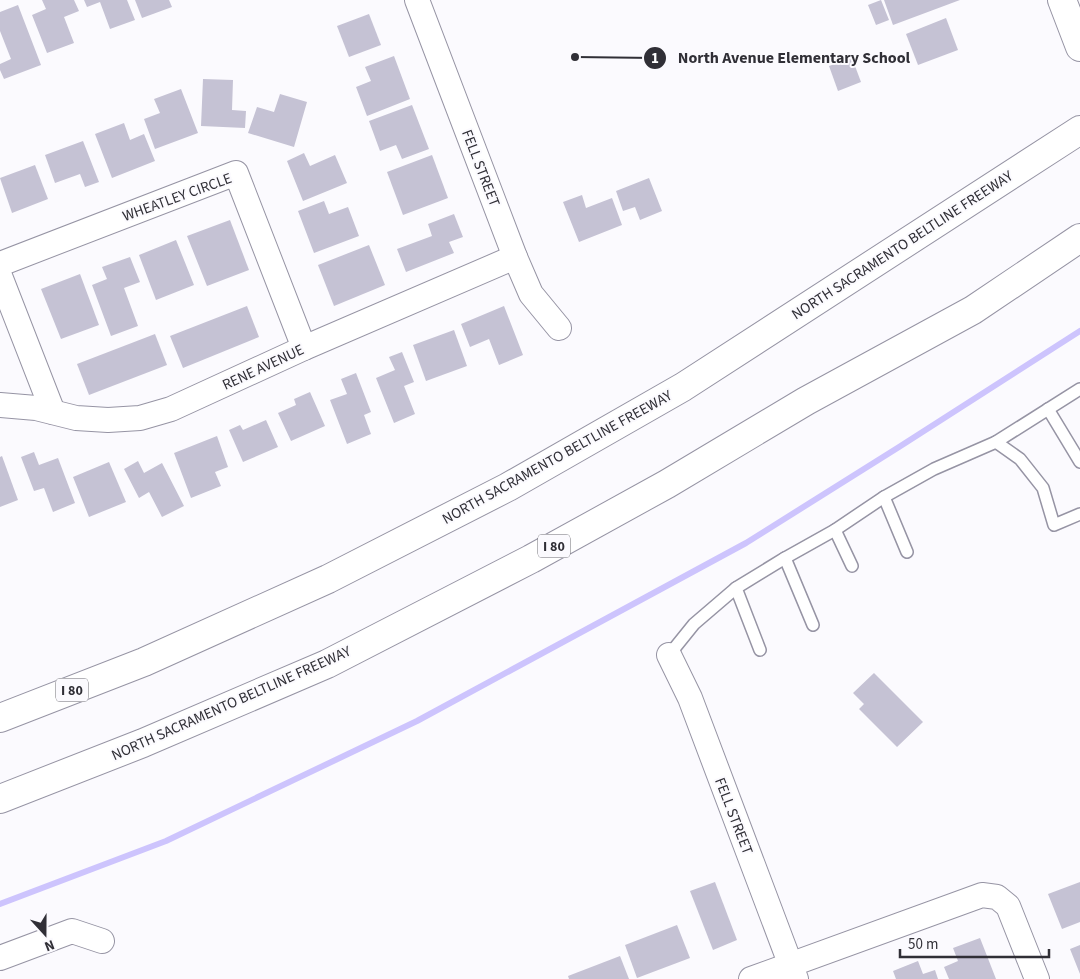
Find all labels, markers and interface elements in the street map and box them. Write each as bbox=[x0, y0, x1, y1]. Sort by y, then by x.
callout: North Avenue Elementary School bbox=[643, 42, 920, 73]
text: North Avenue Elementary School bbox=[678, 47, 911, 69]
text: 1 bbox=[651, 48, 659, 69]
street label: FELL STREET bbox=[456, 127, 505, 210]
street label: NORTH SACRAMENTO BELTLINE FREEWAY bbox=[788, 165, 1018, 325]
street label: WHEATLEY CIRCLE bbox=[120, 168, 235, 227]
street label: RENE AVENUE bbox=[219, 339, 308, 396]
street label: NORTH SACRAMENTO BELTLINE FREEWAY bbox=[438, 385, 677, 530]
road number: I 80 bbox=[538, 534, 570, 558]
street label: NORTH SACRAMENTO BELTLINE FREEWAY bbox=[108, 641, 355, 766]
road number: I 80 bbox=[56, 678, 88, 702]
street label: FELL STREET bbox=[709, 775, 758, 858]
north arrow bbox=[20, 909, 70, 959]
scale bar bbox=[900, 926, 1049, 958]
text: N bbox=[41, 934, 57, 956]
text: 50 m bbox=[908, 934, 938, 955]

